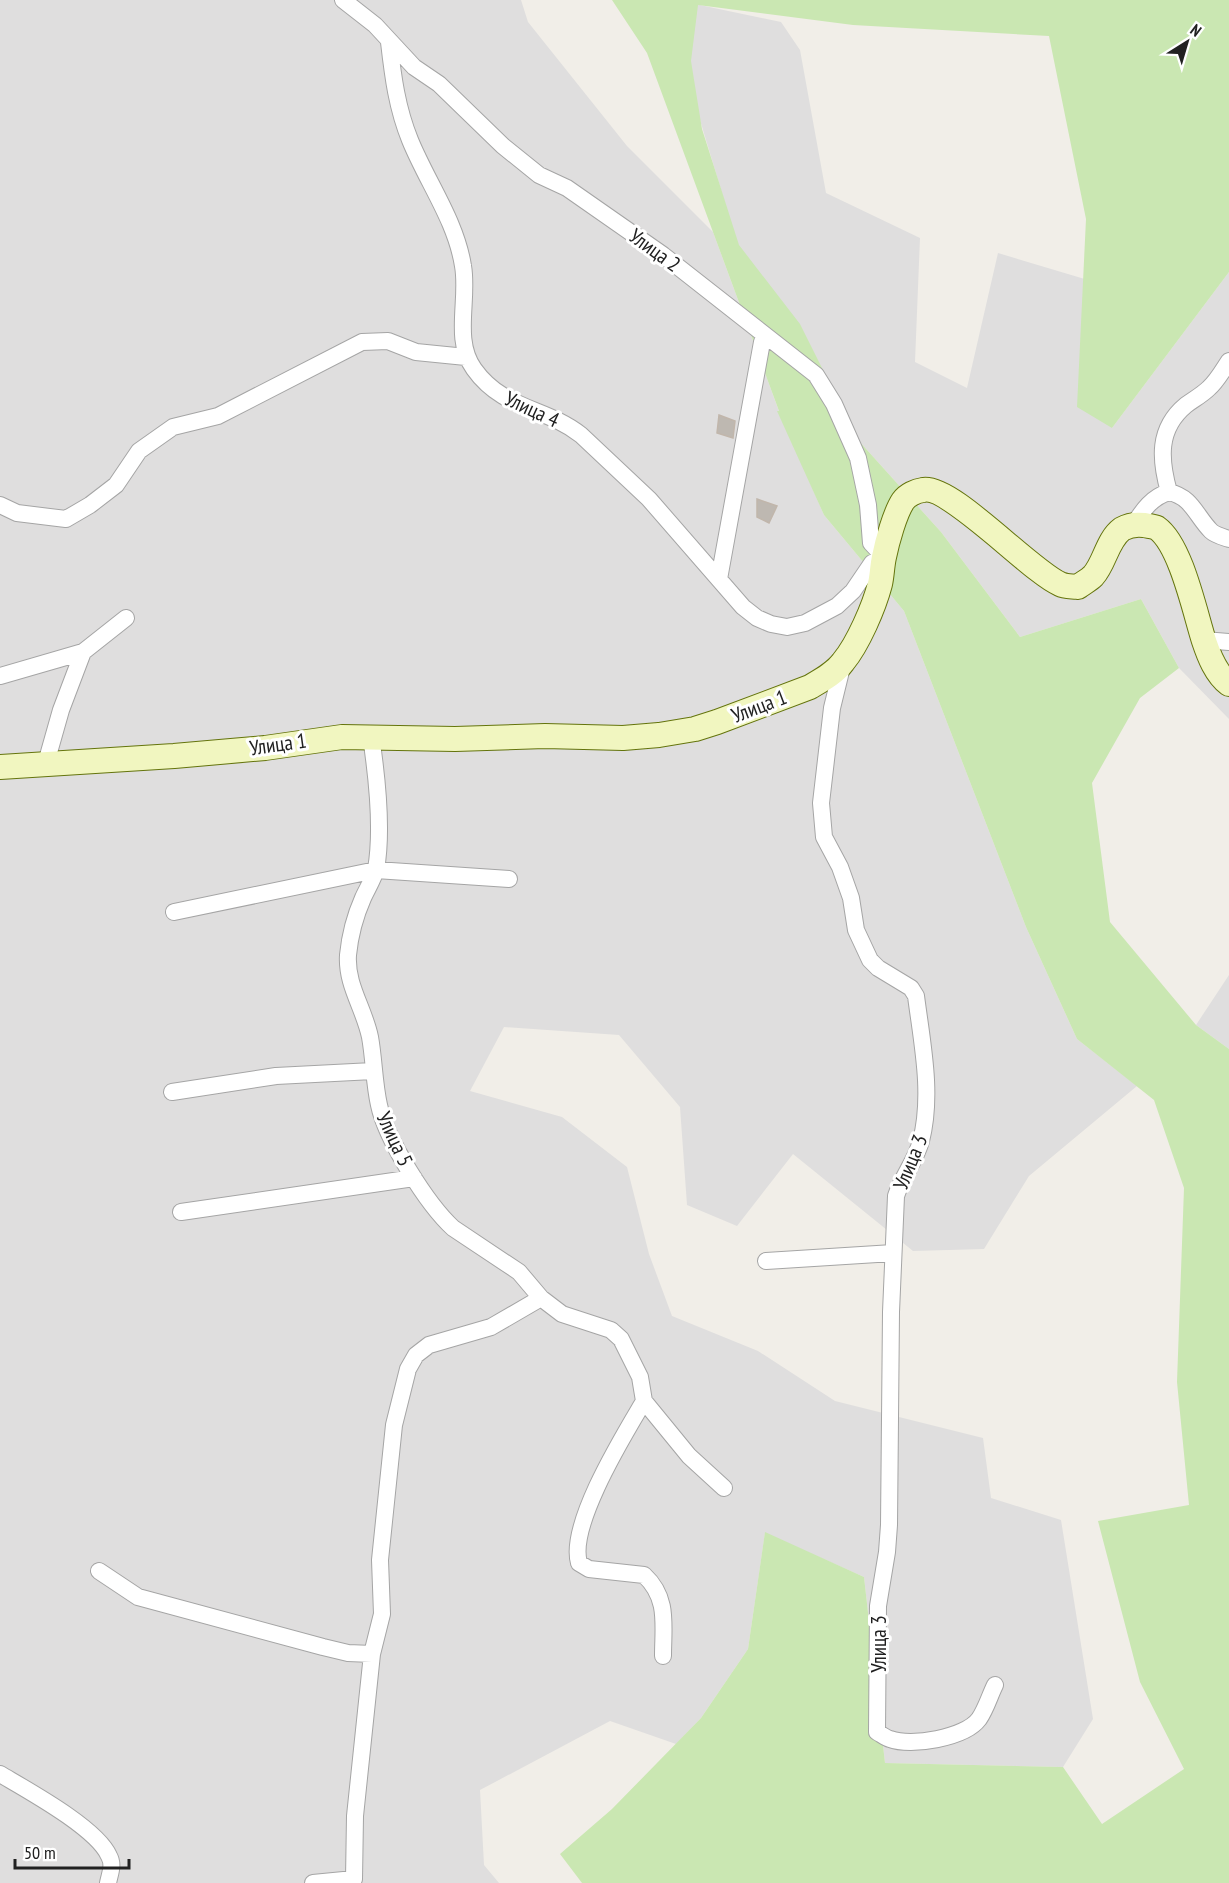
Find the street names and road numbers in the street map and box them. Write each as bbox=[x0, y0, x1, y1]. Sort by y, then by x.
street label: Улица 2 bbox=[624, 222, 686, 278]
street label: Улица 4 bbox=[500, 385, 564, 434]
street label: Улица 1 bbox=[727, 683, 791, 729]
street label: Улица 1 bbox=[248, 727, 308, 761]
street label: Улица 5 bbox=[371, 1107, 419, 1171]
street label: Улица 3 bbox=[887, 1130, 933, 1194]
street label: Улица 3 bbox=[865, 1615, 892, 1673]

